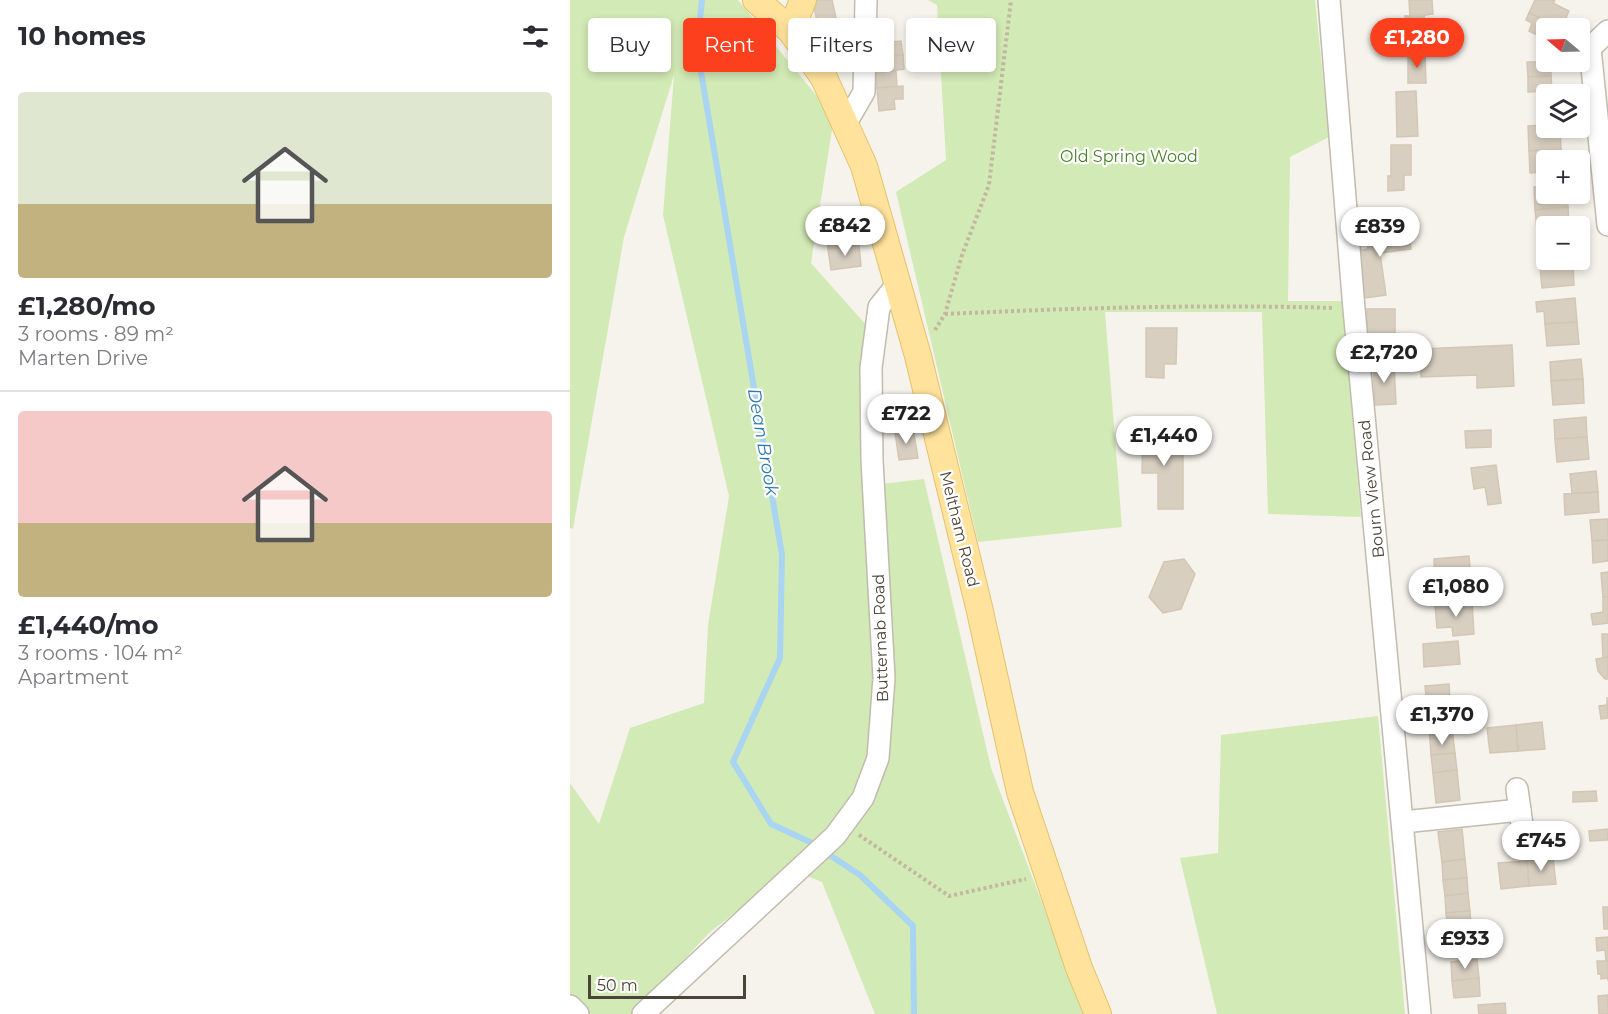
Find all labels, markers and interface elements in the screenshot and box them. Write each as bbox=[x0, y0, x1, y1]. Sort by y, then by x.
chip: Buy bbox=[588, 18, 671, 72]
chip: Rent bbox=[683, 18, 776, 72]
chip: Filters bbox=[788, 18, 894, 72]
chip: New bbox=[906, 18, 996, 72]
pin: £1,280 bbox=[1368, 18, 1466, 69]
north arrow bbox=[1536, 18, 1590, 72]
map controls bbox=[1536, 18, 1590, 270]
text: 10 homes bbox=[18, 20, 146, 52]
icon: filters bbox=[519, 20, 552, 53]
text: £1,280 bbox=[1384, 25, 1450, 49]
button: layers bbox=[1536, 84, 1590, 138]
icon: home bbox=[231, 131, 339, 239]
park label: Old Spring Wood bbox=[1060, 147, 1198, 166]
button: + bbox=[1536, 150, 1590, 204]
pin: £842 bbox=[809, 206, 881, 257]
pin: £839 bbox=[1344, 207, 1416, 258]
text: £842 bbox=[819, 213, 871, 237]
text: £839 bbox=[1355, 214, 1405, 238]
button: − bbox=[1536, 216, 1590, 270]
text: £1,280/mo bbox=[18, 290, 156, 322]
text: 3 rooms · 89 m² bbox=[18, 322, 174, 346]
pin: £2,720 bbox=[1335, 333, 1433, 384]
text: £2,720 bbox=[1350, 340, 1418, 364]
text: Marten Drive bbox=[18, 346, 148, 370]
water label: Dean Brook bbox=[743, 387, 783, 499]
pin: £722 bbox=[870, 394, 942, 445]
text: £722 bbox=[881, 401, 931, 425]
pin: £1,440 bbox=[1115, 416, 1213, 467]
street label: Bourn View Road bbox=[1355, 419, 1388, 559]
text: £1,440 bbox=[1130, 423, 1198, 447]
icon: home bbox=[231, 450, 339, 558]
street label: Meltham Road bbox=[936, 469, 983, 589]
pin: £1,080 bbox=[1407, 567, 1505, 618]
street label: Butternab Road bbox=[869, 574, 892, 702]
text: £1,080 bbox=[1423, 574, 1489, 598]
text: £1,440/mo bbox=[18, 609, 159, 641]
text: 3 rooms · 104 m² bbox=[18, 641, 183, 665]
text: Apartment bbox=[18, 665, 129, 689]
pin: £1,370 bbox=[1393, 695, 1491, 746]
text: £1,370 bbox=[1410, 702, 1474, 726]
pin: £745 bbox=[1505, 821, 1577, 872]
text: £745 bbox=[1516, 828, 1566, 852]
pin: £933 bbox=[1429, 919, 1501, 970]
text: £933 bbox=[1440, 926, 1490, 950]
scale bar bbox=[588, 972, 746, 1000]
text: 50 m bbox=[597, 976, 638, 995]

